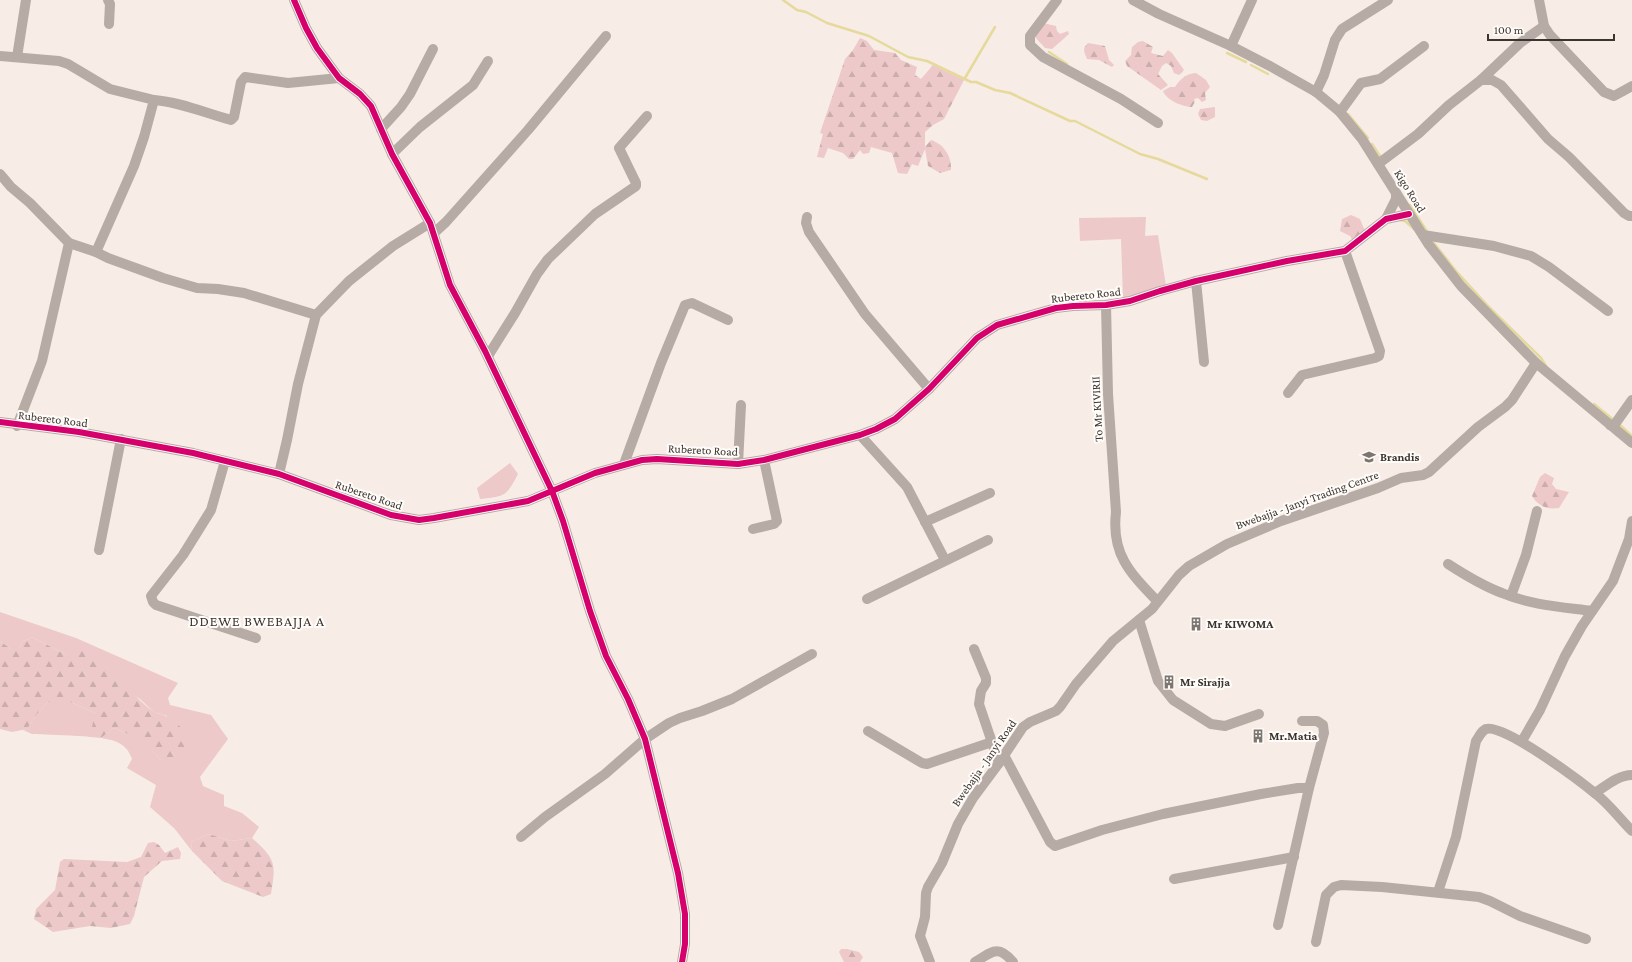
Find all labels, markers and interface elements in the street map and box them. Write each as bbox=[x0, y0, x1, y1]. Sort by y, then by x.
scale bar bbox=[1488, 16, 1614, 42]
text: 100 m bbox=[1494, 23, 1524, 37]
street label: Kigo Road bbox=[1391, 167, 1429, 216]
street label: Rubereto Road bbox=[1050, 284, 1122, 306]
street label: To Mr KIVIRII bbox=[1088, 375, 1106, 442]
street label: Rubereto Road bbox=[17, 408, 89, 430]
street label: Rubereto Road bbox=[668, 441, 739, 459]
school or university icon: Brandis bbox=[1361, 449, 1377, 465]
place label: Brandis bbox=[1380, 450, 1419, 464]
street label: Bwebajja - Janyi Trading Centre bbox=[1234, 468, 1380, 532]
street label: Rubereto Road bbox=[334, 477, 405, 513]
district label: DDEWE BWEBAJJA A bbox=[189, 613, 325, 629]
building icon: Mr KIWOMA bbox=[1188, 616, 1204, 632]
place label: Mr KIWOMA bbox=[1207, 617, 1274, 631]
building icon: Mr Sirajja bbox=[1161, 674, 1177, 690]
place label: Mr Sirajja bbox=[1180, 675, 1230, 689]
street label: Bwebajja - Janyi Road bbox=[949, 716, 1020, 809]
building icon: Mr.Matia bbox=[1250, 728, 1266, 744]
place label: Mr.Matia bbox=[1269, 729, 1317, 743]

